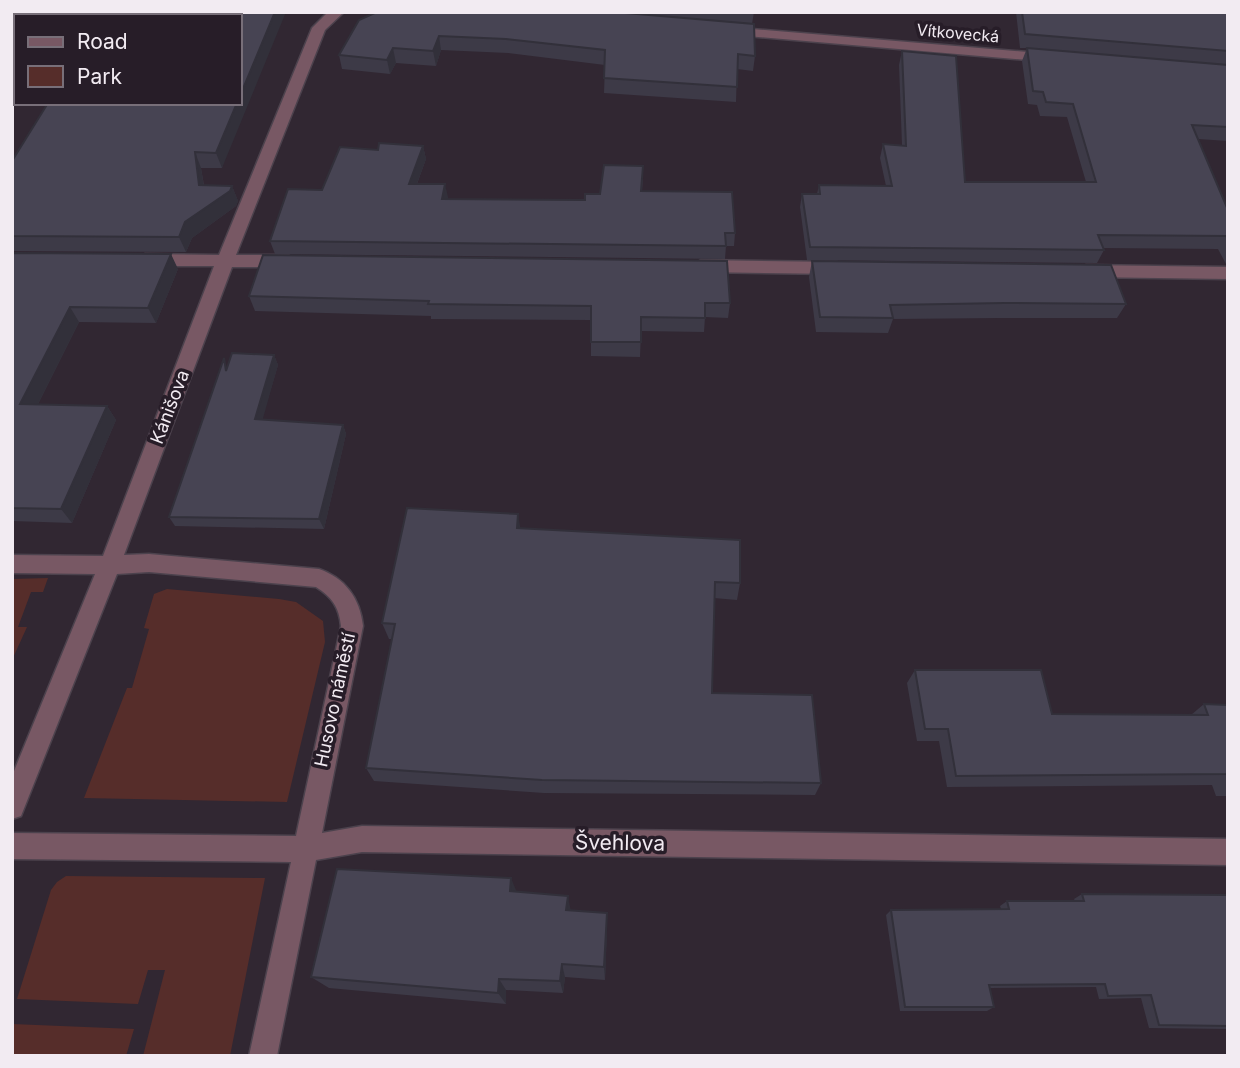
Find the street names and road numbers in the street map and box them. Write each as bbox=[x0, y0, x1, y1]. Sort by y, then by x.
street label: Vítkovecká bbox=[916, 19, 1000, 47]
street label: Kánišova bbox=[146, 367, 193, 447]
street label: Husovo náměstí bbox=[310, 630, 359, 769]
street label: Švehlova bbox=[575, 829, 665, 856]

